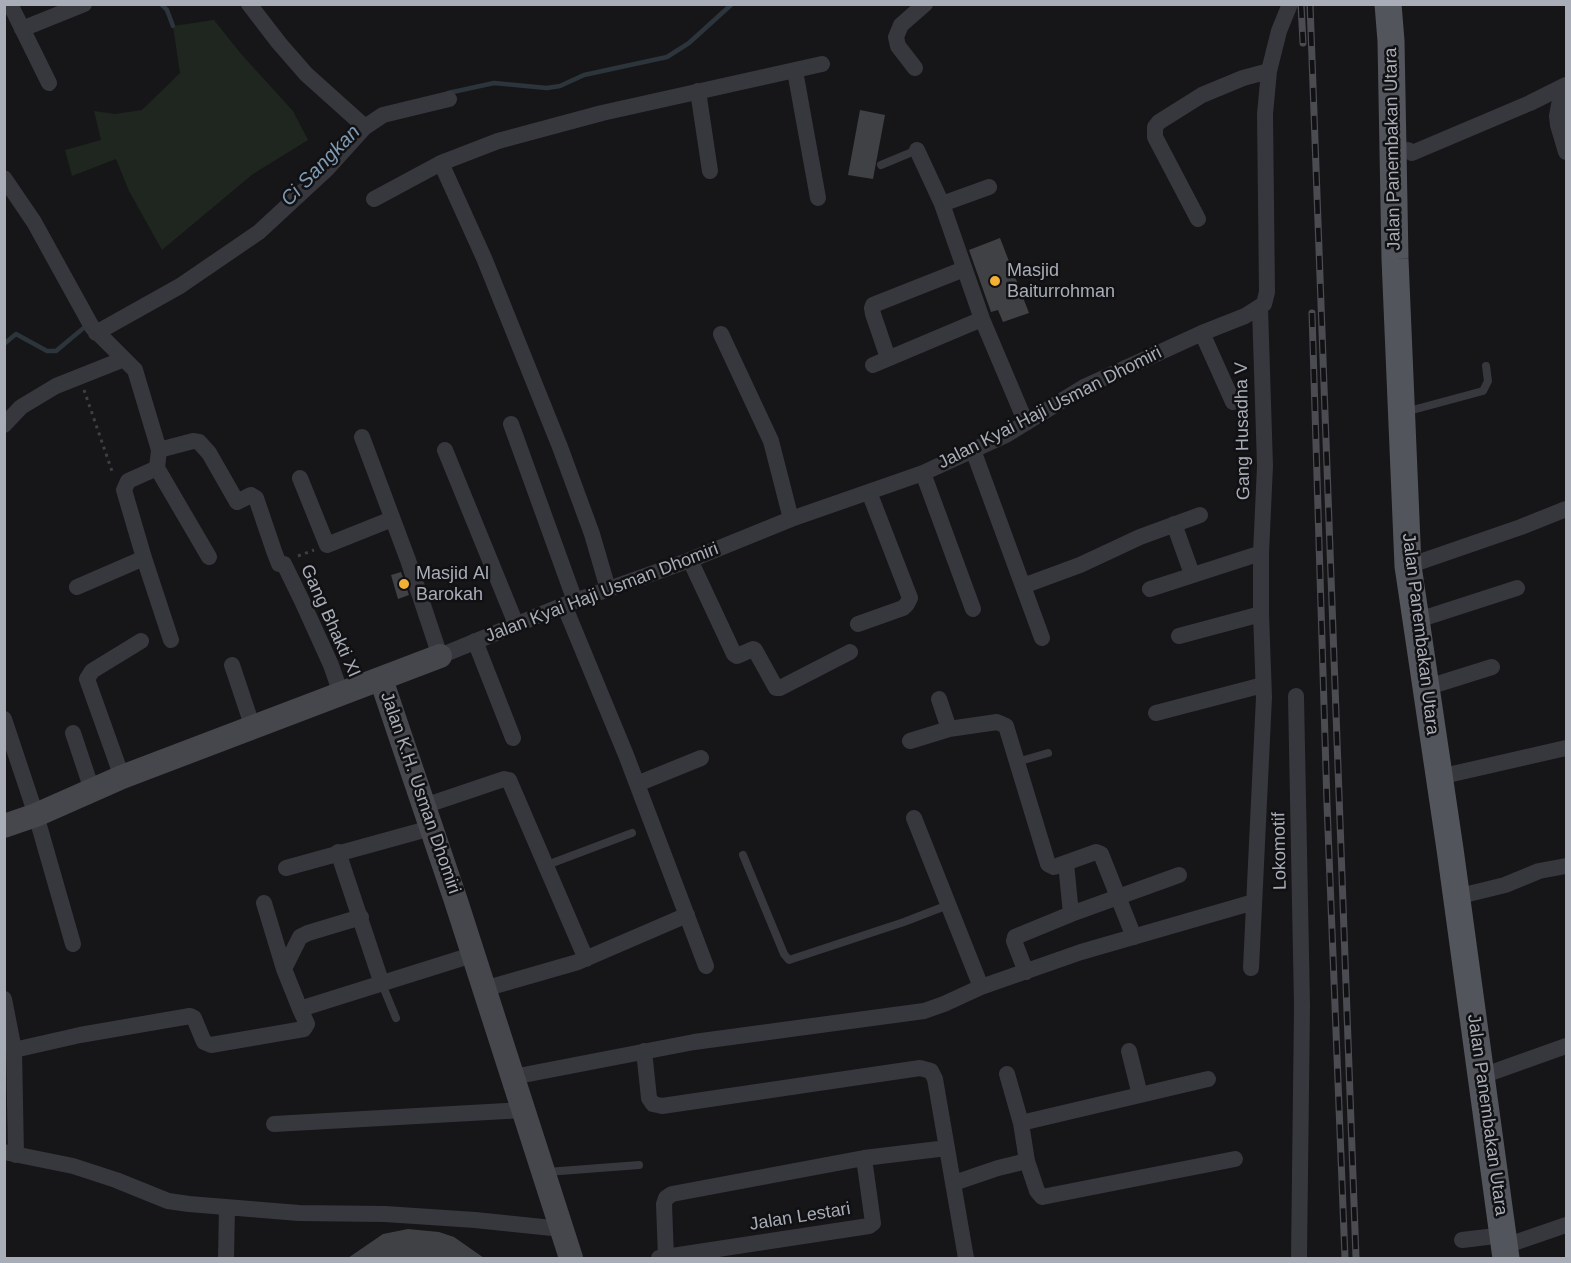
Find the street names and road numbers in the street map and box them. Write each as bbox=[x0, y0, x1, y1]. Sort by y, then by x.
street label: Jalan Panembakan Utara bbox=[1380, 47, 1406, 251]
street label: Jalan Kyai Haji Usman Dhomiri bbox=[935, 342, 1165, 474]
street label: Gang Husadha V bbox=[1231, 362, 1255, 500]
street label: Jalan Panembakan Utara bbox=[1397, 532, 1443, 736]
street label: Jalan Kyai Haji Usman Dhomiri bbox=[482, 538, 722, 648]
street label: Gang Bhakti XI bbox=[296, 561, 364, 681]
street label: Jalan K.H. Usman Dhomiri bbox=[375, 689, 465, 897]
street label: Lokomotif bbox=[1269, 812, 1291, 890]
street label: Jalan Panembakan Utara bbox=[1462, 1013, 1512, 1217]
street label: Jalan Lestari bbox=[748, 1198, 852, 1236]

